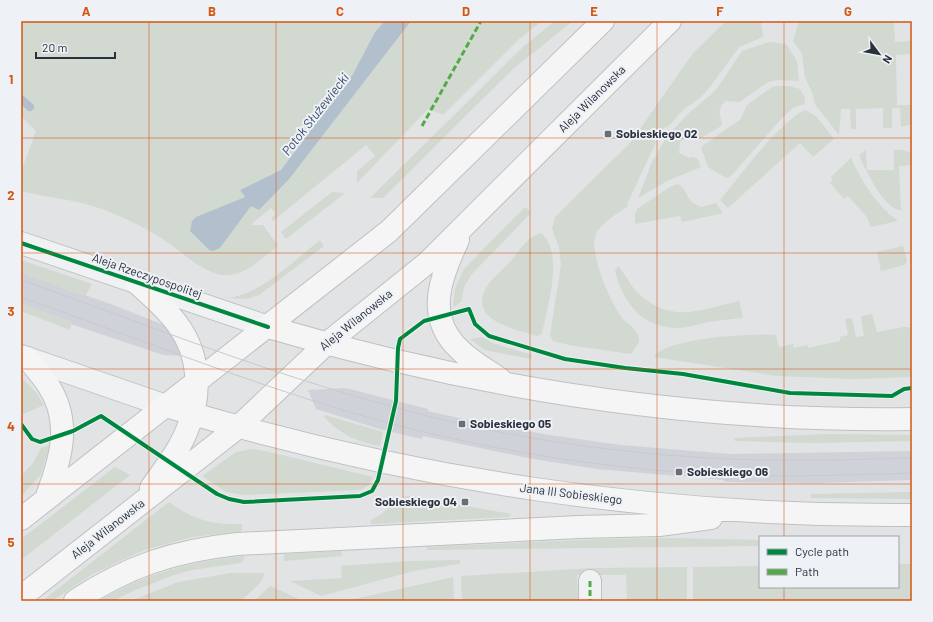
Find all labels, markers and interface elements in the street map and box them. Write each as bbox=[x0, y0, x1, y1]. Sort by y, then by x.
text: A bbox=[82, 3, 91, 19]
text: B bbox=[208, 3, 216, 19]
text: C bbox=[336, 3, 344, 19]
text: D bbox=[462, 3, 470, 19]
text: E bbox=[590, 3, 598, 19]
text: F bbox=[716, 3, 724, 19]
text: G bbox=[844, 3, 852, 19]
scale bar bbox=[36, 34, 115, 60]
north arrow bbox=[859, 34, 899, 74]
text: 20 m bbox=[42, 40, 68, 54]
text: N bbox=[880, 53, 895, 66]
street label: Aleja Wilanowska bbox=[555, 62, 628, 135]
water label: Potok Służewiecki bbox=[278, 69, 353, 158]
text: 1 bbox=[9, 71, 13, 87]
place label: Sobieskiego 02 bbox=[616, 126, 698, 140]
marker: Sobieskiego 02 bbox=[603, 129, 613, 139]
text: 2 bbox=[7, 187, 15, 203]
street label: Aleja Rzeczypospolitej bbox=[90, 250, 204, 300]
street label: Aleja Wilanowska bbox=[316, 286, 394, 353]
text: 3 bbox=[7, 303, 15, 319]
place label: Sobieskiego 05 bbox=[470, 416, 552, 430]
text: 4 bbox=[7, 418, 15, 434]
marker: Sobieskiego 05 bbox=[457, 419, 467, 429]
place label: Sobieskiego 06 bbox=[687, 464, 769, 478]
marker: Sobieskiego 06 bbox=[674, 467, 684, 477]
street label: Jana III Sobieskiego bbox=[519, 480, 623, 506]
place label: Sobieskiego 04 bbox=[375, 494, 457, 508]
street label: Aleja Wilanowska bbox=[68, 495, 147, 561]
marker: Sobieskiego 04 bbox=[460, 497, 470, 507]
text: 5 bbox=[7, 534, 15, 550]
legend bbox=[759, 536, 899, 588]
text: Cycle path bbox=[795, 544, 849, 558]
text: Path bbox=[795, 564, 819, 578]

